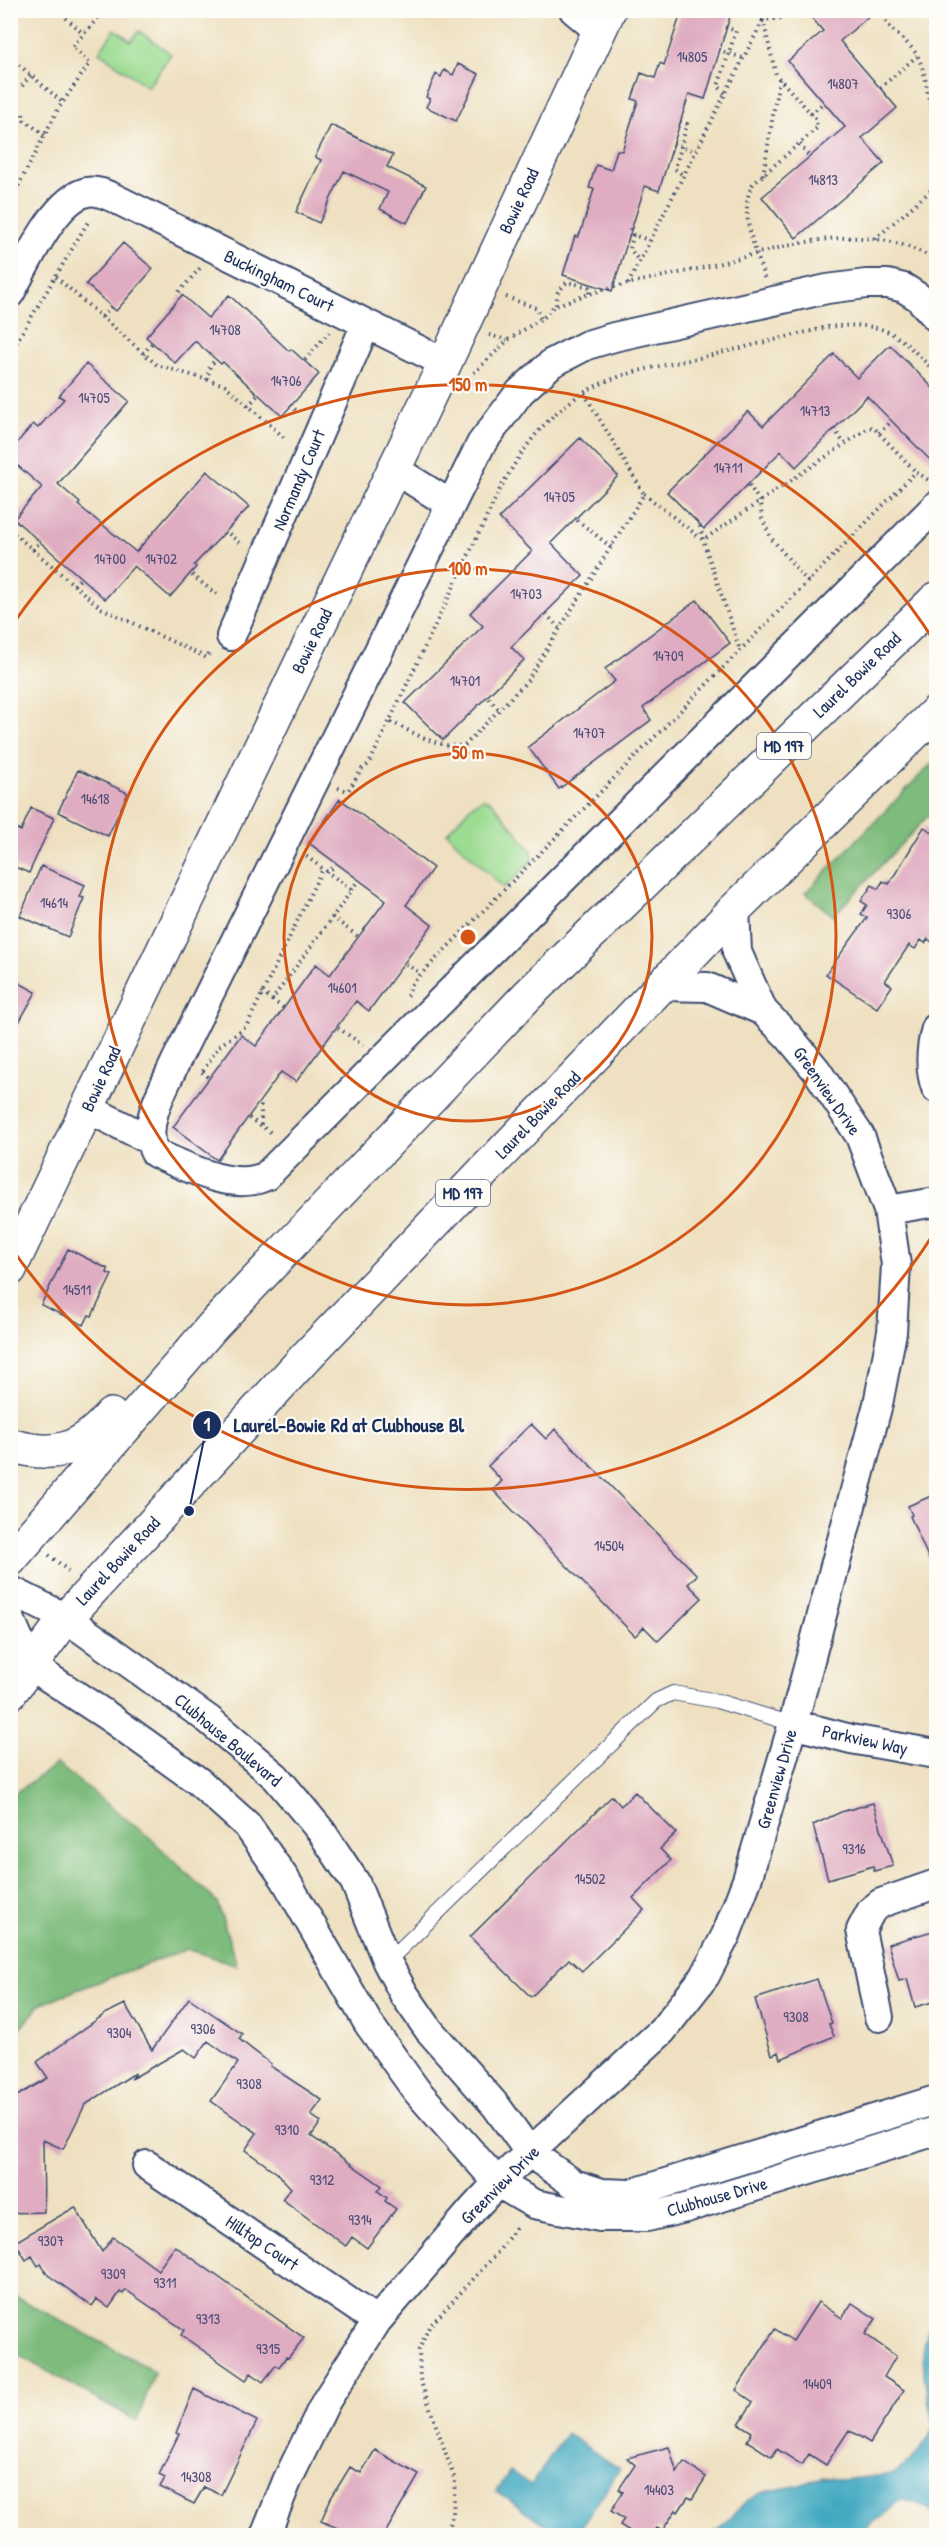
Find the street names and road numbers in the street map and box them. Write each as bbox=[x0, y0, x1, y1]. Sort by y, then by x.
street label: Bowie Road bbox=[493, 164, 545, 238]
street label: Buckingham Court bbox=[220, 243, 339, 318]
street label: Normandy Court bbox=[266, 425, 331, 534]
street label: Bowie Road bbox=[285, 604, 338, 678]
street label: Laurel Bowie Road bbox=[807, 626, 906, 723]
road number: MD 197 bbox=[757, 733, 811, 759]
street label: Greenview Drive bbox=[788, 1041, 867, 1140]
street label: Bowie Road bbox=[75, 1042, 127, 1116]
street label: Laurel Bowie Road bbox=[489, 1065, 586, 1164]
road number: MD 197 bbox=[436, 1180, 490, 1206]
street label: Laurel Bowie Road bbox=[70, 1511, 165, 1611]
street label: Clubhouse Boulevard bbox=[169, 1687, 287, 1792]
street label: Parkview Way bbox=[820, 1718, 910, 1761]
street label: Greenview Drive bbox=[750, 1726, 803, 1832]
street label: Greenview Drive bbox=[454, 2139, 545, 2230]
street label: Clubhouse Drive bbox=[664, 2170, 770, 2223]
street label: Hilltop Court bbox=[221, 2209, 304, 2277]

